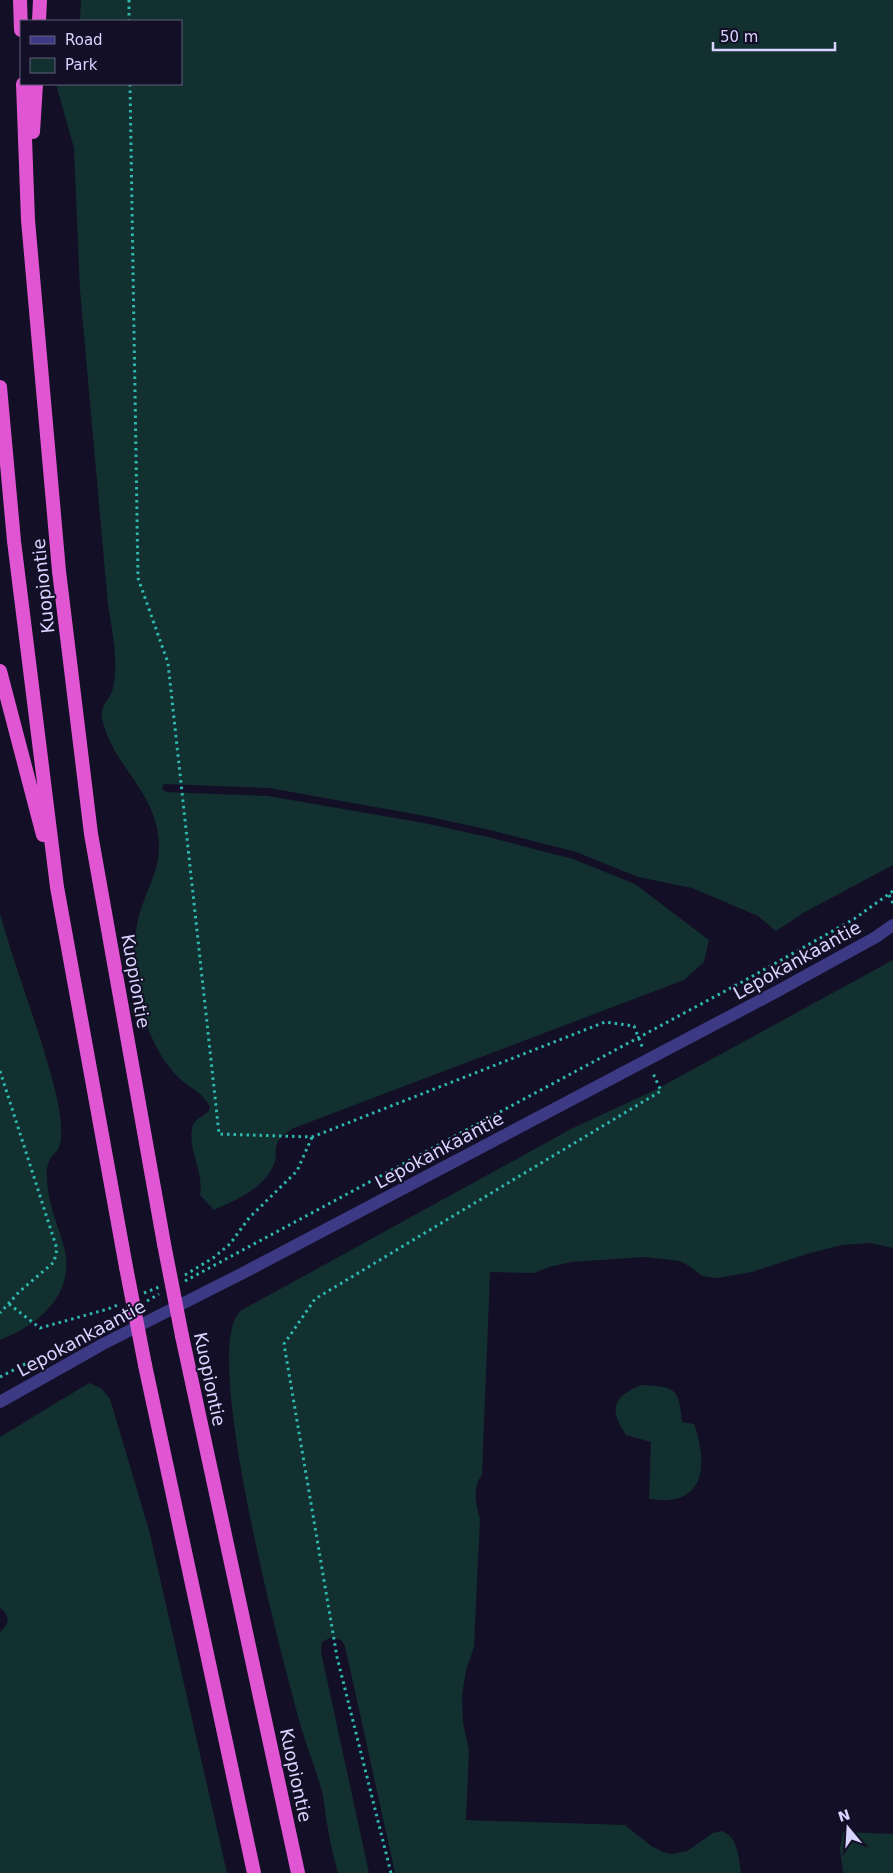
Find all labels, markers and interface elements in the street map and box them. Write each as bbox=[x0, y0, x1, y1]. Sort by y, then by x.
legend bbox=[20, 20, 182, 85]
scale bar bbox=[713, 20, 836, 52]
text: 50 m bbox=[720, 28, 758, 46]
text: Road bbox=[65, 31, 103, 49]
text: Park bbox=[65, 56, 98, 74]
street label: Kuopiontie bbox=[28, 538, 58, 634]
street label: Lepokankaantie bbox=[730, 916, 864, 1004]
street label: Kuopiontie bbox=[117, 932, 155, 1030]
street label: Lepokankaantie bbox=[371, 1107, 507, 1193]
street label: Lepokankaantie bbox=[13, 1295, 149, 1381]
street label: Kuopiontie bbox=[190, 1330, 230, 1428]
street label: Kuopiontie bbox=[276, 1726, 316, 1824]
north arrow bbox=[823, 1803, 873, 1853]
text: N bbox=[836, 1806, 852, 1825]

